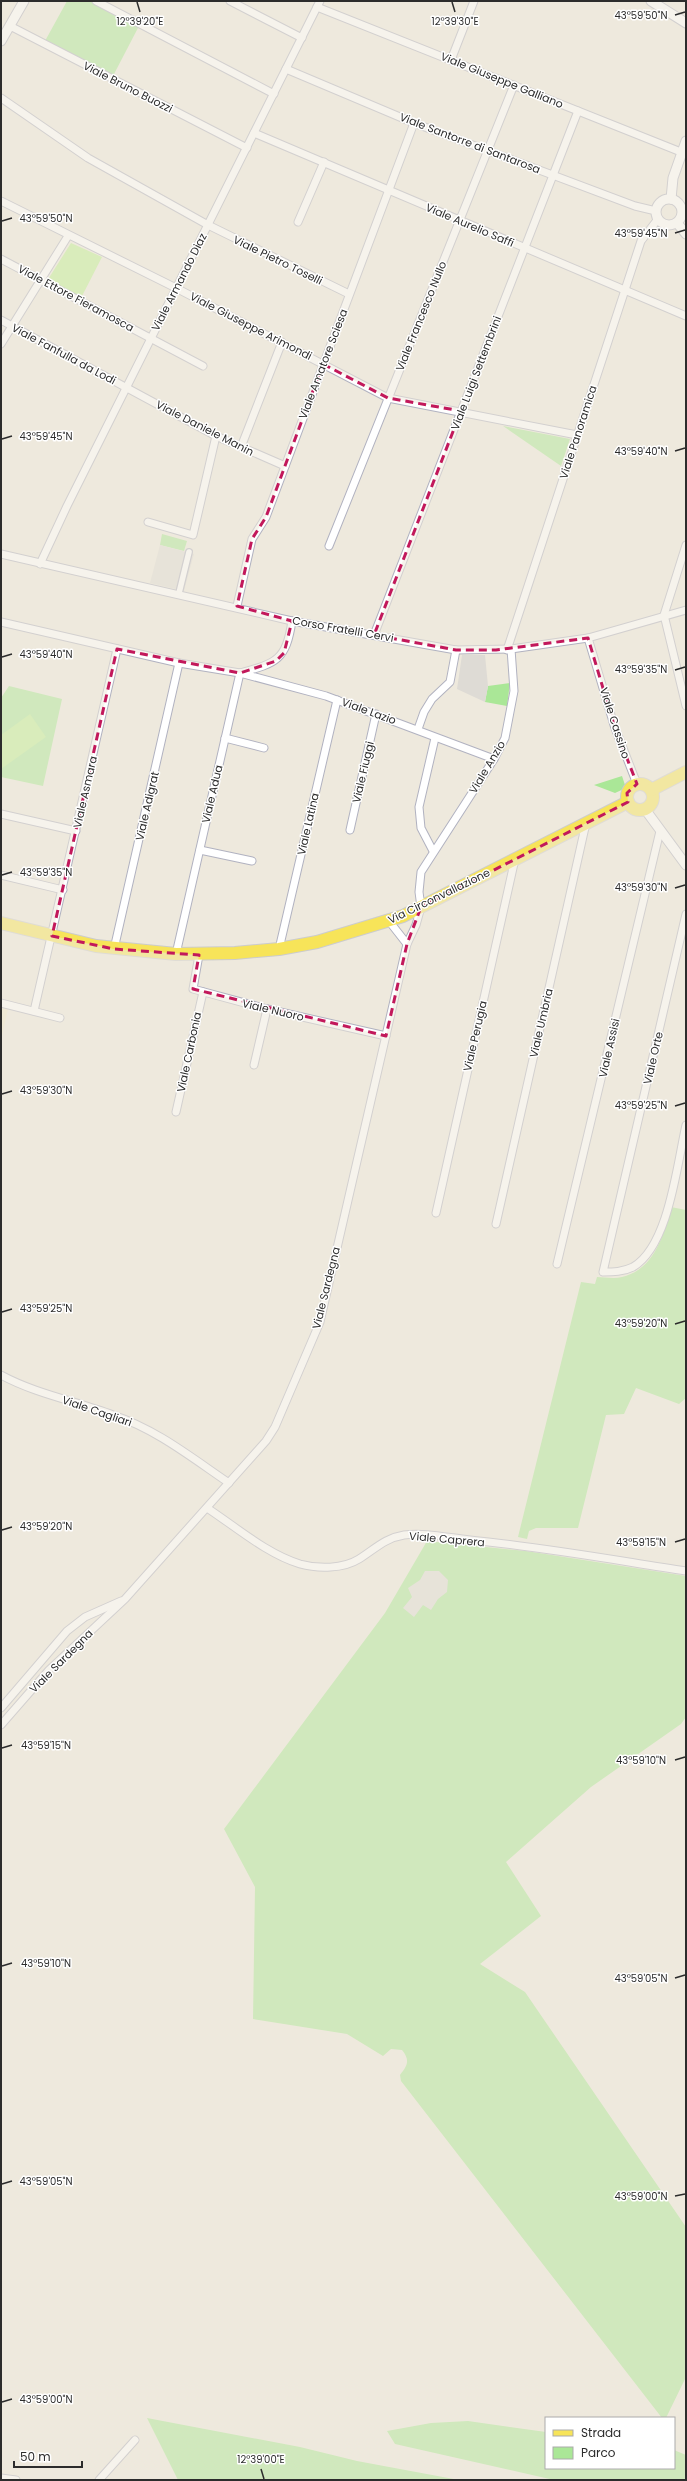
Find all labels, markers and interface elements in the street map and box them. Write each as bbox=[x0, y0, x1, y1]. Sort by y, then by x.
text: 43°59'50"N bbox=[615, 8, 667, 23]
text: 12°39'20"E bbox=[117, 14, 163, 29]
text: 12°39'30"E bbox=[431, 14, 479, 29]
street label: Viale Giuseppe Galliano bbox=[438, 48, 566, 112]
street label: Viale Bruno Buozzi bbox=[80, 58, 176, 117]
street label: Viale Santorre di Santarosa bbox=[397, 109, 543, 177]
street label: Viale Aurelio Saffi bbox=[423, 199, 517, 251]
text: 43°59'50"N bbox=[20, 211, 72, 226]
text: 43°59'45"N bbox=[615, 226, 667, 241]
street label: Viale Armando Diaz bbox=[147, 230, 211, 334]
street label: Viale Pietro Toselli bbox=[231, 231, 326, 289]
street label: Viale Francesco Nullo bbox=[392, 259, 450, 373]
street label: Viale Ettore Fieramosca bbox=[15, 261, 137, 335]
street label: Viale Giuseppe Arimondi bbox=[187, 288, 315, 364]
street label: Viale Amatore Sciesa bbox=[295, 307, 351, 421]
street label: Viale Luigi Settembrini bbox=[447, 313, 505, 432]
street label: Viale Fanfulla da Lodi bbox=[9, 320, 119, 388]
street label: Viale Panoramica bbox=[555, 383, 601, 481]
street label: Viale Daniele Manin bbox=[153, 396, 257, 460]
text: 43°59'45"N bbox=[20, 429, 72, 444]
text: 43°59'40"N bbox=[615, 444, 667, 459]
street label: Corso Fratelli Cervi bbox=[291, 612, 395, 646]
text: 43°59'40"N bbox=[20, 647, 72, 662]
text: 43°59'35"N bbox=[615, 662, 667, 677]
street label: Viale Cassino bbox=[596, 685, 634, 761]
street label: Viale Lazio bbox=[339, 694, 399, 728]
street label: Viale Anzio bbox=[465, 737, 509, 797]
street label: Viale Fiuggi bbox=[348, 739, 378, 804]
street label: Viale Asmara bbox=[69, 754, 101, 830]
street label: Viale Adua bbox=[198, 763, 226, 825]
street label: Viale Adigrat bbox=[131, 770, 163, 842]
street label: Viale Latina bbox=[293, 791, 323, 857]
street label: Via Circonvallazione bbox=[385, 864, 493, 928]
text: 43°59'35"N bbox=[20, 865, 72, 880]
text: 43°59'30"N bbox=[615, 880, 667, 895]
street label: Viale Umbria bbox=[525, 987, 557, 1059]
street label: Viale Nuoro bbox=[241, 995, 305, 1025]
street label: Viale Perugia bbox=[459, 999, 491, 1073]
street label: Viale Carbonia bbox=[173, 1010, 205, 1094]
street label: Viale Assisi bbox=[594, 1017, 624, 1079]
street label: Viale Orte bbox=[639, 1030, 667, 1086]
text: 43°59'30"N bbox=[20, 1083, 72, 1098]
text: 43°59'25"N bbox=[615, 1098, 667, 1113]
street label: Viale Sardegna bbox=[308, 1245, 344, 1331]
text: 43°59'25"N bbox=[20, 1301, 72, 1316]
text: 43°59'20"N bbox=[615, 1316, 667, 1331]
street label: Viale Cagliari bbox=[60, 1392, 134, 1431]
text: 43°59'20"N bbox=[20, 1519, 72, 1534]
street label: Viale Caprera bbox=[409, 1528, 485, 1550]
text: 43°59'15"N bbox=[616, 1535, 666, 1550]
street label: Viale Sardegna bbox=[26, 1626, 96, 1696]
text: 43°59'15"N bbox=[21, 1738, 71, 1753]
text: 43°59'10"N bbox=[616, 1753, 666, 1768]
text: 43°59'10"N bbox=[21, 1956, 71, 1971]
text: 43°59'05"N bbox=[615, 1971, 667, 1986]
text: 43°59'05"N bbox=[20, 2174, 72, 2189]
text: 43°59'00"N bbox=[615, 2189, 667, 2204]
text: 43°59'00"N bbox=[20, 2392, 72, 2407]
legend bbox=[545, 2417, 675, 2469]
text: Strada bbox=[581, 2424, 621, 2441]
scale bar bbox=[14, 2443, 82, 2469]
text: Parco bbox=[581, 2444, 616, 2461]
text: 50 m bbox=[20, 2448, 51, 2465]
text: 12°39'00"E bbox=[237, 2452, 285, 2467]

